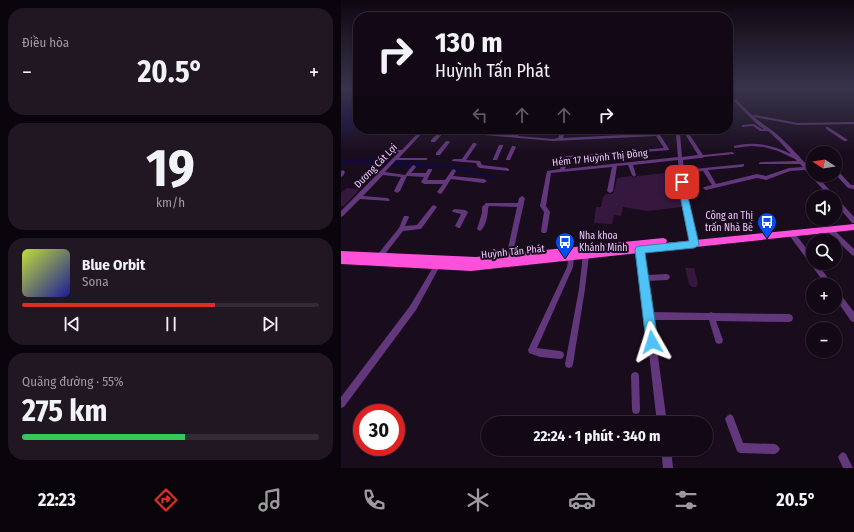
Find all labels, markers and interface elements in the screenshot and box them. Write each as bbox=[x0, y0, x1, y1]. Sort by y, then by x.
text: 130 m bbox=[435, 26, 503, 59]
icon: right bbox=[369, 28, 421, 80]
text: Điều hòa bbox=[22, 35, 69, 50]
text: 20.5° bbox=[137, 54, 203, 90]
text: − bbox=[22, 59, 32, 86]
text: + bbox=[309, 59, 319, 86]
text: Huỳnh Tấn Phát bbox=[435, 60, 550, 82]
icon: left bbox=[469, 104, 491, 126]
icon: ahead bbox=[511, 104, 533, 126]
icon: ahead bbox=[553, 104, 575, 126]
icon: right bbox=[595, 104, 617, 126]
text: 19 bbox=[146, 137, 195, 200]
street label: Dương Cát Lợi bbox=[352, 141, 400, 191]
street label: Hẻm 17 Huỳnh Thị Đồng bbox=[552, 146, 649, 169]
north arrow bbox=[806, 146, 842, 182]
map controls bbox=[806, 146, 842, 358]
pin bbox=[665, 165, 699, 199]
icon: arrive bbox=[671, 171, 693, 193]
button: sound bbox=[806, 190, 842, 226]
text: km/h bbox=[156, 195, 185, 210]
place label: Công an Thị trấn Nhà Bè bbox=[705, 210, 753, 234]
bus stop icon: Công an Thị trấn Nhà Bè bbox=[756, 211, 778, 239]
place label: Nha khoa Khánh Minh bbox=[579, 230, 628, 254]
bus stop icon: Nha khoa Khánh Minh bbox=[554, 231, 576, 259]
button: search bbox=[806, 234, 842, 270]
street label: Huỳnh Tấn Phát bbox=[481, 242, 546, 261]
text: Blue Orbit bbox=[82, 256, 145, 274]
text: Sona bbox=[82, 274, 109, 289]
button: + bbox=[806, 278, 842, 314]
icon: previous bbox=[61, 313, 83, 335]
icon: pause bbox=[160, 313, 182, 335]
icon: next bbox=[259, 313, 281, 335]
position arrow bbox=[631, 321, 673, 363]
button: − bbox=[806, 322, 842, 358]
text: Quãng đường · 55% bbox=[22, 374, 124, 389]
text: 275 km bbox=[22, 393, 107, 429]
speed limit sign: 30 bbox=[353, 404, 405, 456]
text: 22:24 · 1 phút · 340 m bbox=[533, 427, 661, 445]
icon: directions bbox=[152, 486, 180, 514]
icon: music bbox=[256, 486, 284, 514]
icon: phone bbox=[360, 486, 388, 514]
icon: climate bbox=[464, 486, 492, 514]
icon: car bbox=[568, 486, 596, 514]
icon: filters bbox=[672, 486, 700, 514]
text: 22:23 bbox=[38, 489, 76, 511]
text: 20.5° bbox=[776, 489, 816, 511]

